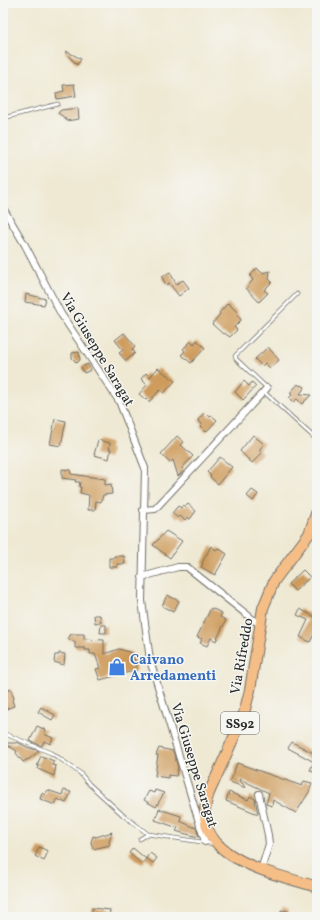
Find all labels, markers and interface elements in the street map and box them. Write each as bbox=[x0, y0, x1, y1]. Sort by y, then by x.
street label: Via Giuseppe Saragat bbox=[55, 289, 138, 410]
street label: Via Rifreddo bbox=[226, 617, 259, 696]
place label: Caivano Arredamenti bbox=[130, 651, 216, 686]
shop icon: Caivano Arredamenti bbox=[107, 657, 127, 677]
street label: Via Giuseppe Saragat bbox=[166, 701, 222, 830]
road number: SS92 bbox=[221, 712, 259, 734]

